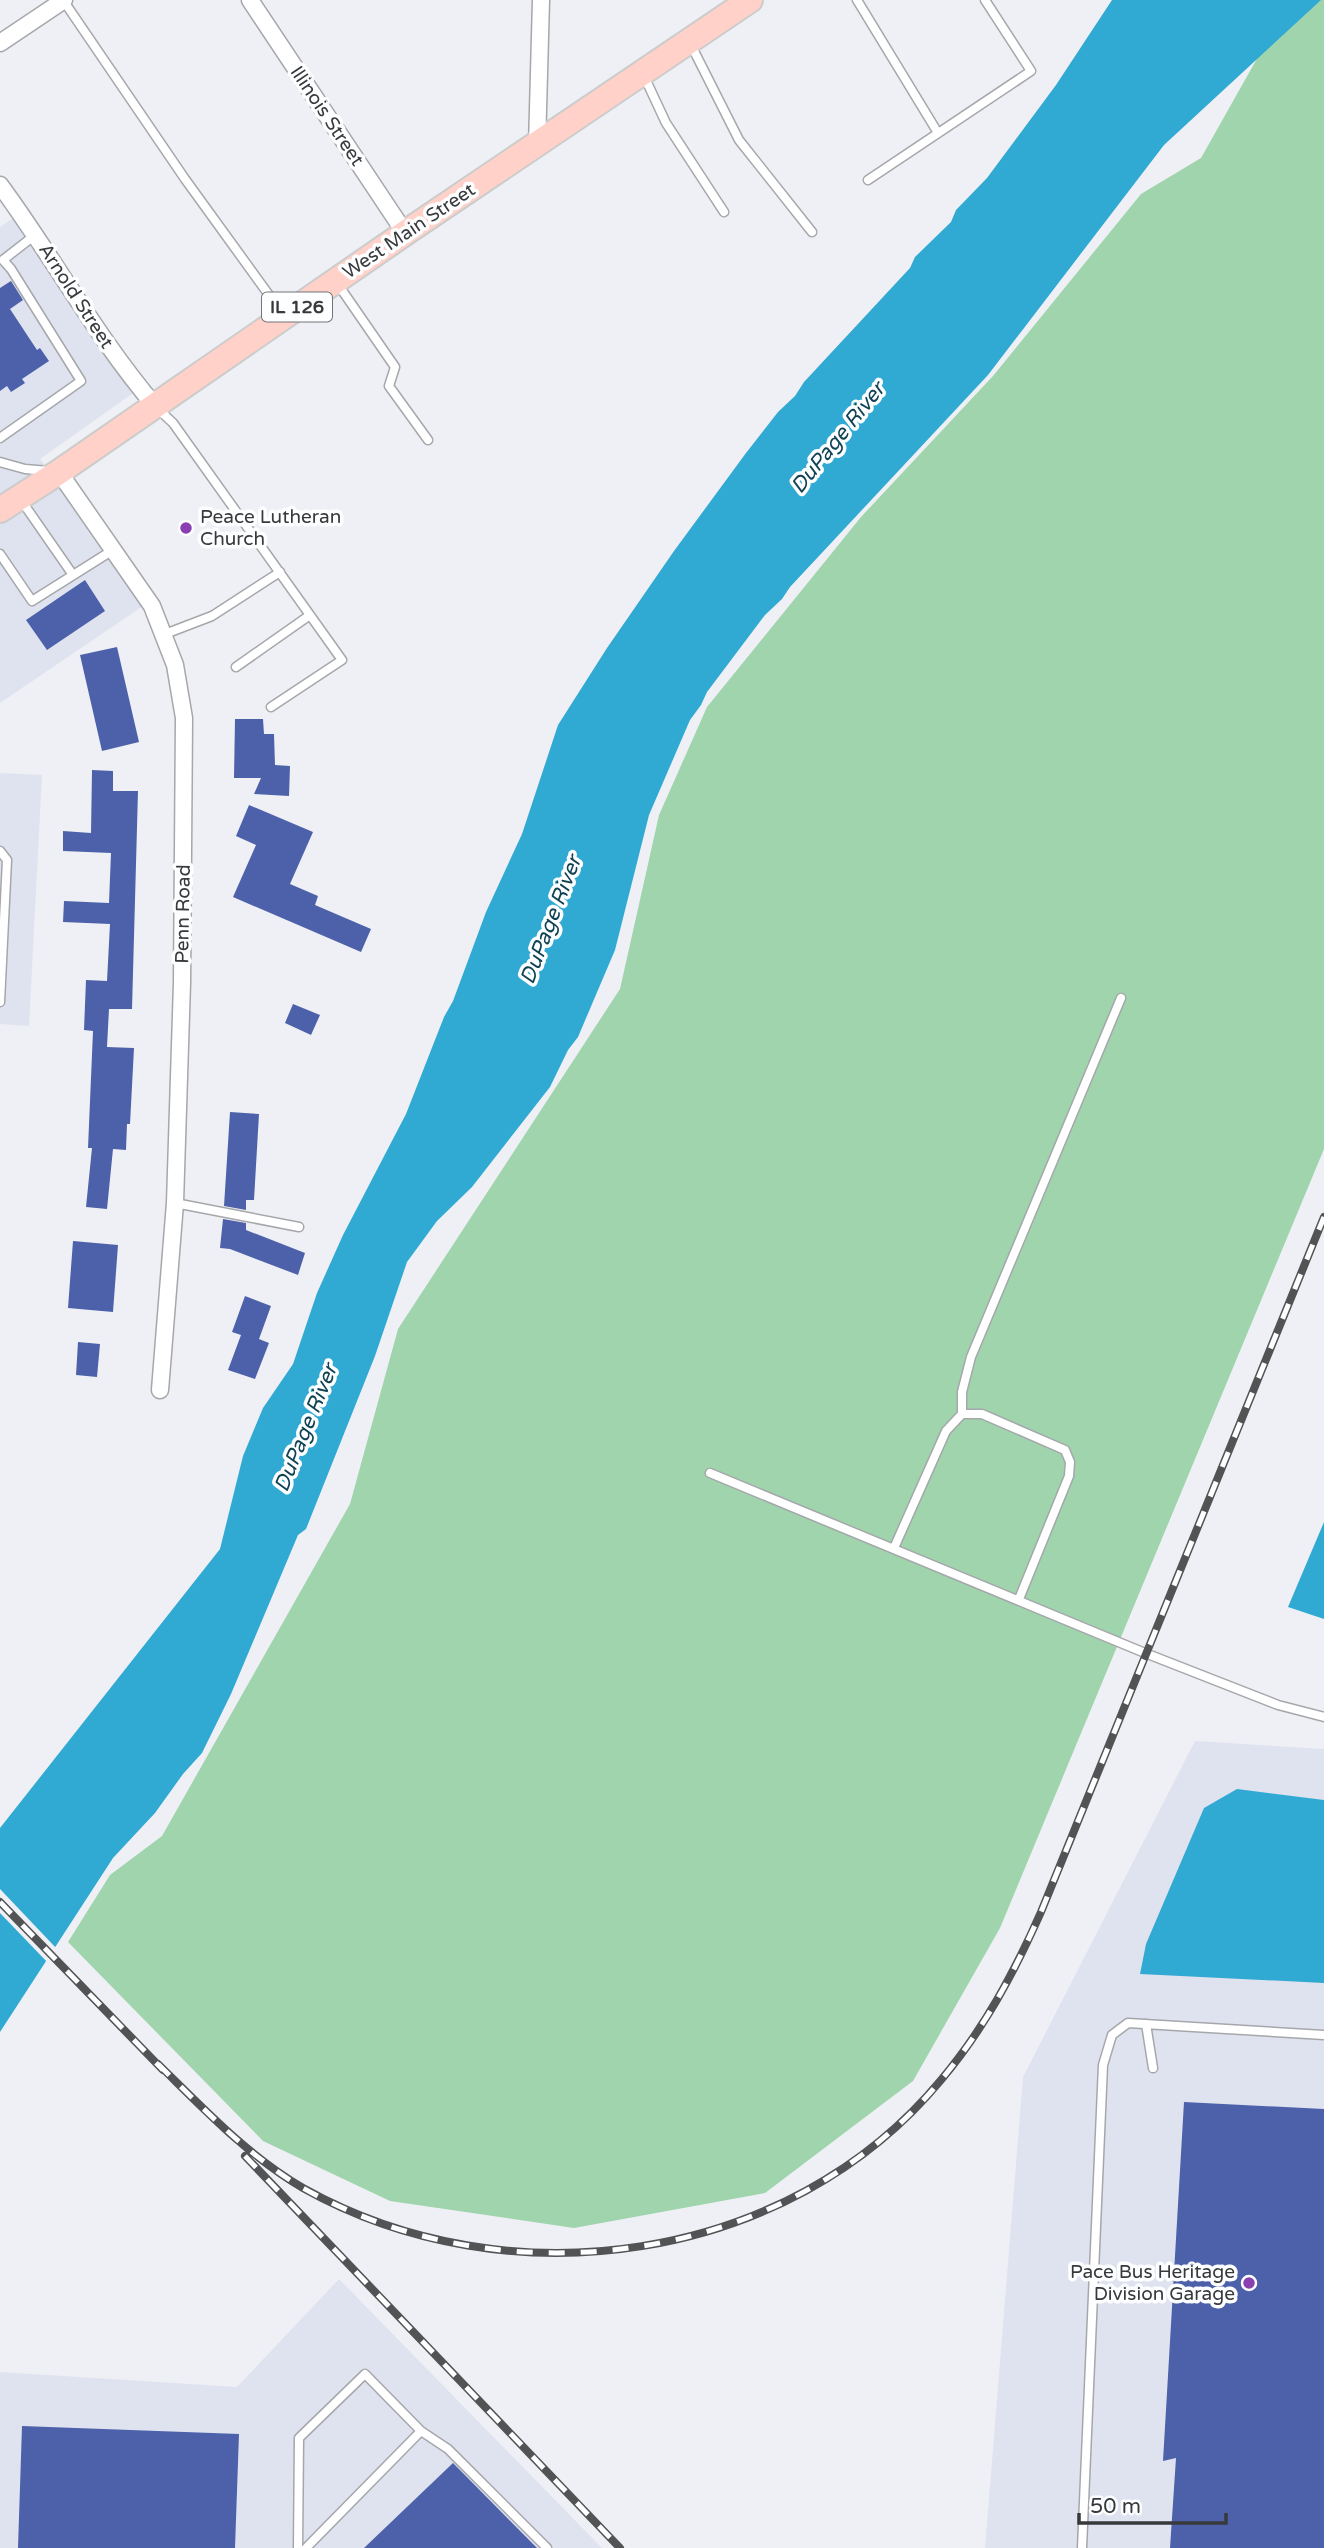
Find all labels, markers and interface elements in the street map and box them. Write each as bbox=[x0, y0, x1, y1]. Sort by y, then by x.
street label: Illinois Street bbox=[286, 62, 368, 170]
street label: West Main Street bbox=[339, 179, 479, 283]
street label: Arnold Street bbox=[34, 240, 118, 352]
road number: IL 126 bbox=[262, 292, 332, 321]
water label: DuPage River bbox=[786, 375, 892, 498]
place label: Peace Lutheran Church bbox=[200, 506, 341, 550]
marker: Peace Lutheran Church bbox=[178, 520, 194, 536]
water label: DuPage River bbox=[515, 850, 588, 988]
street label: Penn Road bbox=[171, 864, 195, 964]
water label: DuPage River bbox=[269, 1358, 344, 1495]
place label: Pace Bus Heritage Division Garage bbox=[1070, 2261, 1235, 2305]
marker: Pace Bus Heritage Division Garage bbox=[1241, 2275, 1257, 2291]
scale bar bbox=[1079, 2482, 1226, 2526]
text: 50 m bbox=[1090, 2494, 1141, 2519]

